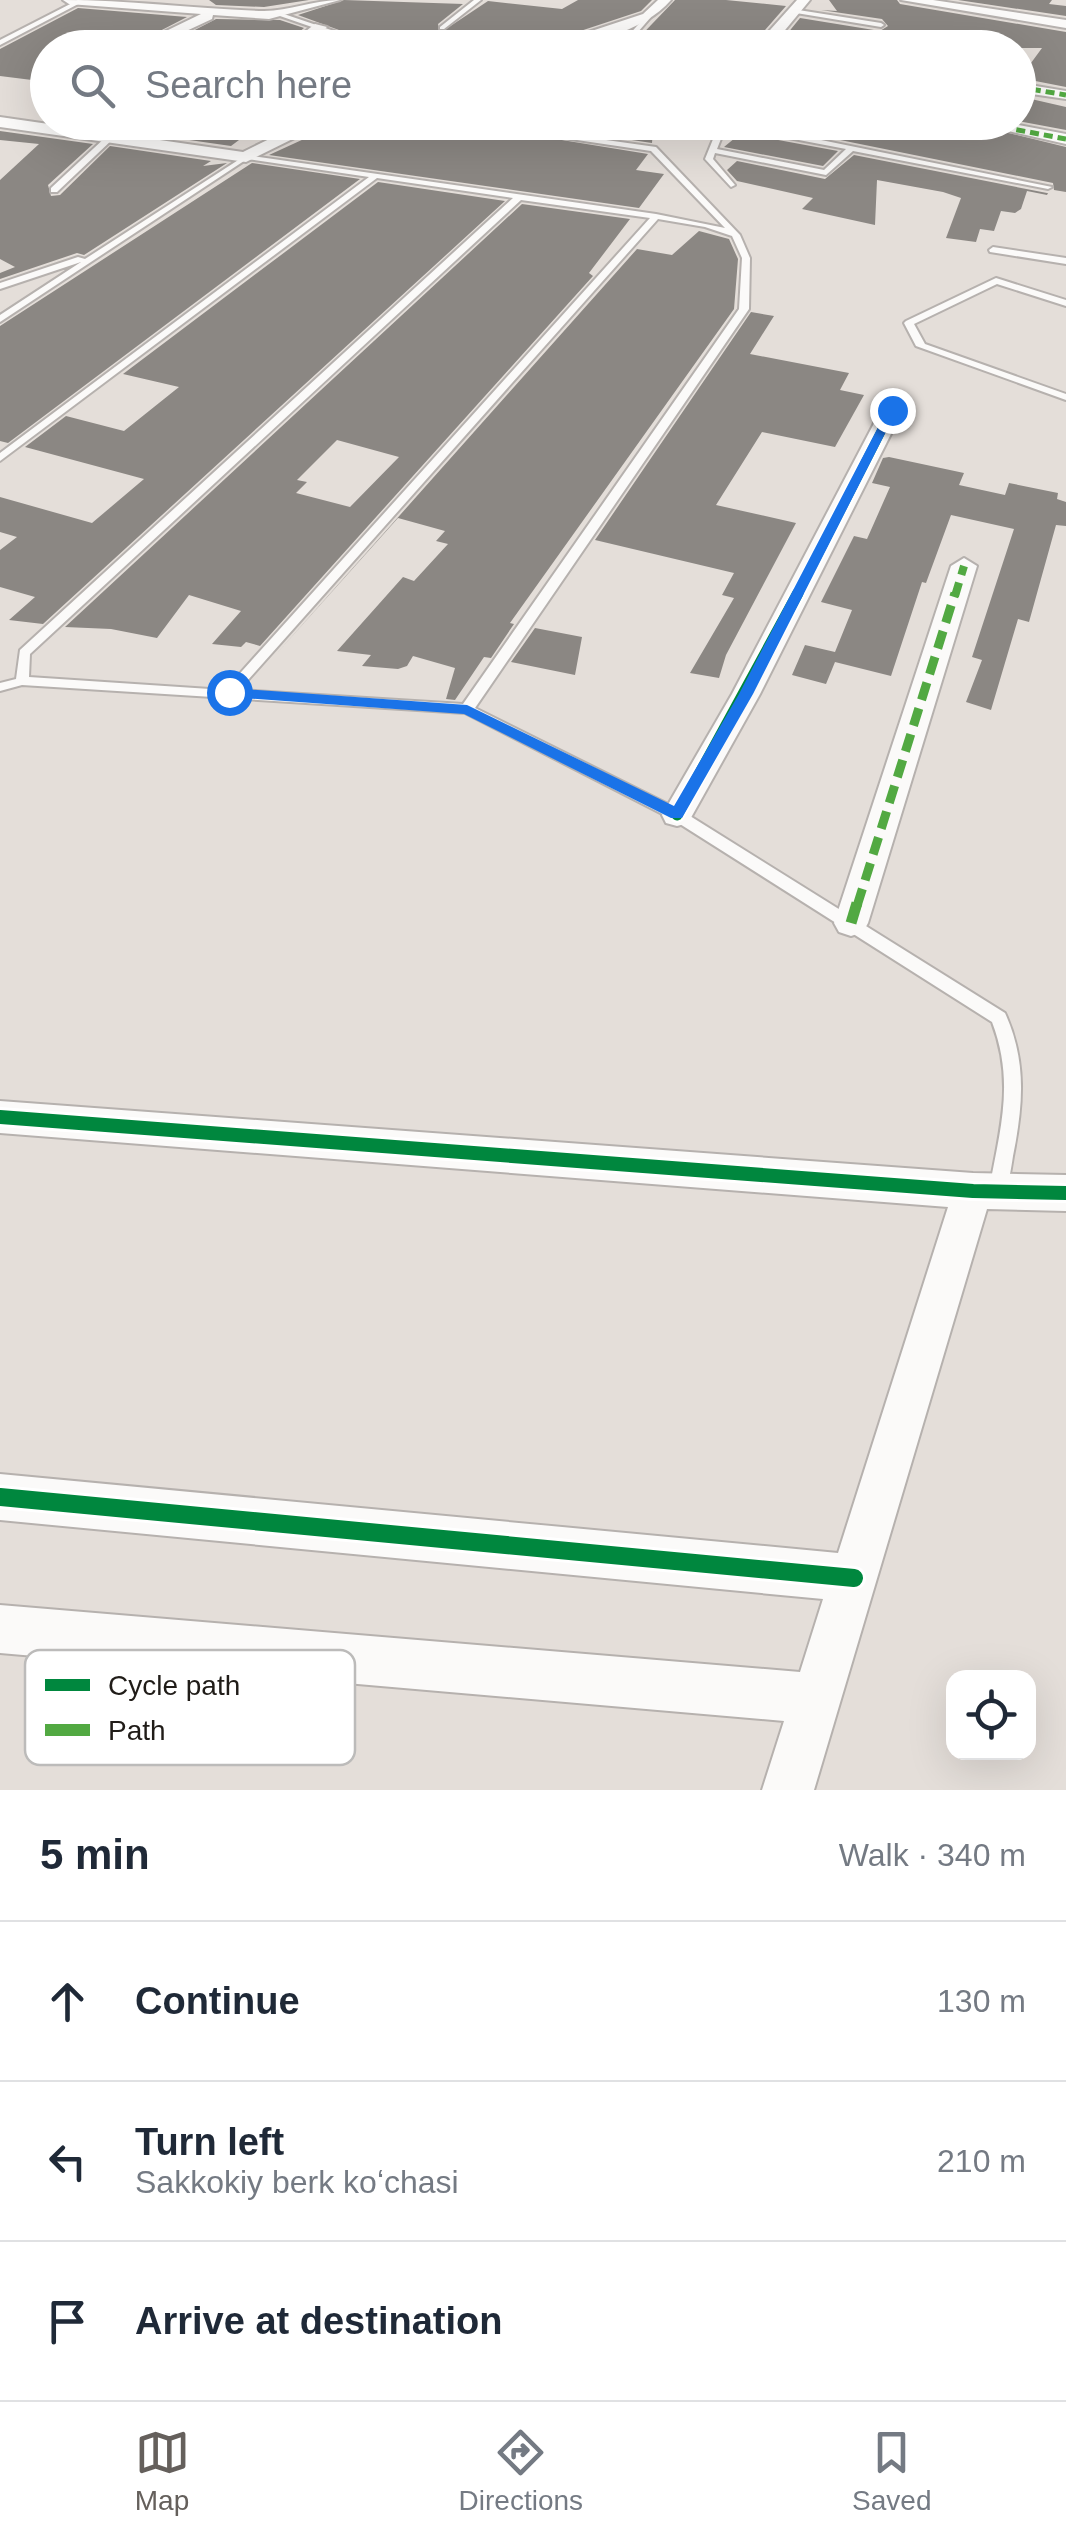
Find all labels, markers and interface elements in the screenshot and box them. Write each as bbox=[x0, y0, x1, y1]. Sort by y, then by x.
search box bbox=[30, 30, 1036, 140]
icon: search bbox=[65, 58, 120, 113]
text: Search here bbox=[145, 64, 352, 106]
route end bbox=[870, 388, 916, 434]
route start bbox=[207, 670, 253, 716]
legend bbox=[25, 1650, 355, 1765]
text: Cycle path bbox=[108, 1670, 240, 1701]
map controls bbox=[946, 1670, 1036, 1760]
button: locate bbox=[946, 1670, 1036, 1760]
text: Path bbox=[108, 1715, 166, 1746]
text: 5 min bbox=[40, 1831, 150, 1878]
text: Walk · 340 m bbox=[839, 1837, 1026, 1873]
icon: ahead bbox=[40, 1974, 95, 2029]
text: Continue bbox=[135, 1980, 300, 2022]
text: 130 m bbox=[937, 1983, 1026, 2019]
text: Turn left bbox=[135, 2121, 284, 2163]
icon: left bbox=[40, 2134, 95, 2189]
text: 210 m bbox=[937, 2143, 1026, 2179]
text: Sakkokiy berk koʻchasi bbox=[135, 2164, 459, 2200]
icon: arrive bbox=[40, 2294, 95, 2349]
text: Arrive at destination bbox=[135, 2300, 502, 2342]
tab: Map bbox=[135, 2425, 190, 2517]
tab: Directions bbox=[459, 2425, 583, 2517]
tab: Saved bbox=[852, 2425, 931, 2517]

